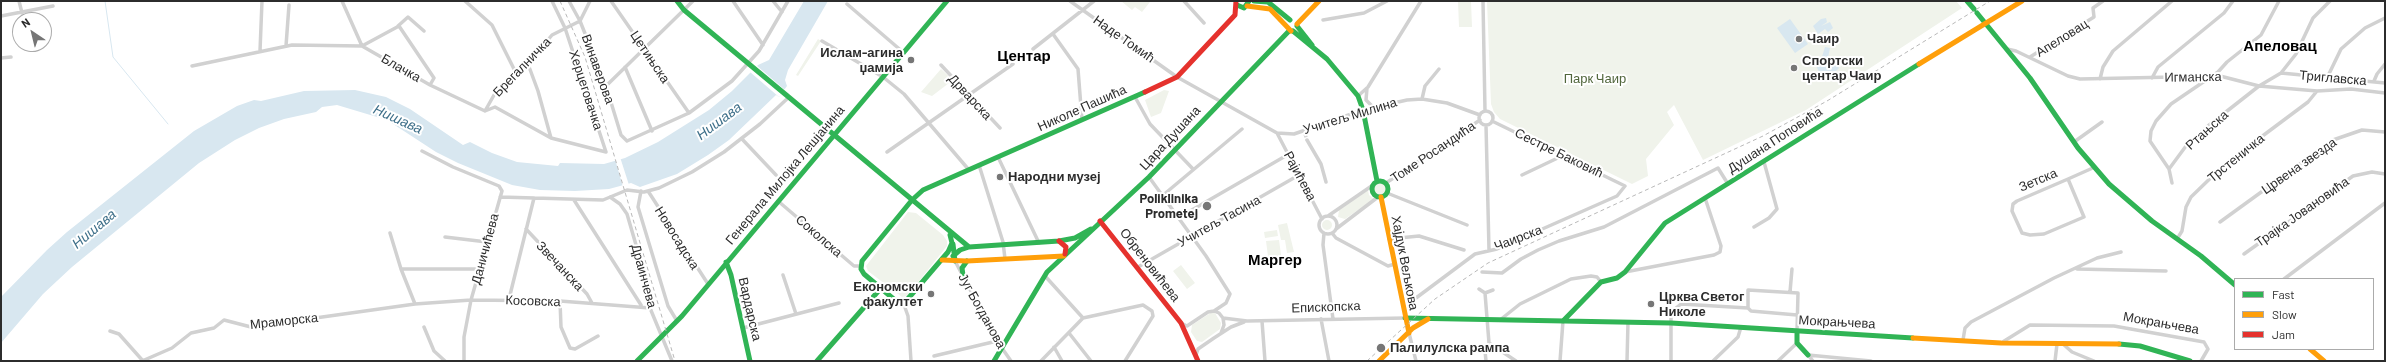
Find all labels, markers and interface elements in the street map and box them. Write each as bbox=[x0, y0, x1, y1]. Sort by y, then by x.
north arrow bbox=[12, 12, 52, 52]
street label: Наде Томић bbox=[1090, 12, 1158, 66]
text: N bbox=[19, 15, 32, 30]
street label: Апеловац bbox=[2033, 16, 2091, 60]
street label: Цетињска bbox=[627, 28, 673, 86]
place label: Чаир bbox=[1807, 31, 1839, 47]
street label: Винаверова bbox=[578, 32, 618, 106]
street label: Брегалничка bbox=[490, 34, 554, 100]
marker: Чаир bbox=[1794, 34, 1804, 44]
district label: Апеловац bbox=[2243, 37, 2317, 55]
place label: Ислам-агина џамија bbox=[820, 45, 903, 76]
district label: Центар bbox=[997, 47, 1051, 65]
street label: Херцеговачка bbox=[566, 48, 606, 132]
street label: Блачка bbox=[379, 51, 423, 85]
place label: Спортски центар Чаир bbox=[1802, 53, 1882, 84]
marker: Ислам-агина џамија bbox=[906, 55, 916, 65]
marker: Спортски центар Чаир bbox=[1789, 63, 1799, 73]
street label: Триглавска bbox=[2299, 67, 2367, 89]
street label: Игманска bbox=[2164, 69, 2222, 85]
street label: Дрварска bbox=[945, 71, 995, 123]
park label: Парк Чаир bbox=[1564, 71, 1626, 87]
street label: Николе Пашића bbox=[1035, 81, 1129, 135]
street label: Учитељ Милина bbox=[1301, 94, 1399, 138]
water label: Нишава bbox=[693, 99, 745, 143]
water label: Нишава bbox=[371, 101, 425, 137]
street label: Генерала Милојка Лешјанина bbox=[722, 102, 848, 248]
street label: Цара Душана bbox=[1136, 103, 1204, 173]
street label: Душана Поповића bbox=[1725, 104, 1825, 176]
street label: Ртањска bbox=[2182, 107, 2232, 153]
street label: Томе Росандића bbox=[1388, 118, 1478, 186]
street label: Сестре Баковић bbox=[1512, 125, 1606, 181]
street label: Трстеничка bbox=[2205, 130, 2267, 186]
street label: Црвена звезда bbox=[2258, 134, 2340, 198]
street label: Рајићева bbox=[1280, 148, 1320, 204]
street label: Зетска bbox=[2016, 165, 2060, 195]
place label: Народни музеј bbox=[1008, 169, 1101, 185]
marker: Народни музеј bbox=[995, 172, 1005, 182]
street label: Трајка Јовановића bbox=[2252, 174, 2352, 250]
place label: Poliklinika Prometej bbox=[1140, 191, 1198, 222]
street label: Учитељ Тасина bbox=[1175, 192, 1263, 250]
marker: Poliklinika Prometej bbox=[1201, 200, 1213, 212]
street label: Новосадска bbox=[651, 203, 703, 273]
water label: Нишава bbox=[69, 206, 119, 252]
street label: Даничићева bbox=[468, 212, 502, 286]
street label: Соколска bbox=[792, 212, 846, 260]
street label: Хајдук Вељкова bbox=[1388, 214, 1422, 312]
street label: Чаирска bbox=[1492, 222, 1544, 254]
street label: Обреновићева bbox=[1116, 225, 1184, 305]
street label: Звечанска bbox=[533, 238, 587, 294]
street label: Драинчева bbox=[628, 242, 660, 310]
district label: Маргер bbox=[1248, 251, 1302, 269]
street label: Југ Богданова bbox=[955, 271, 1009, 351]
street label: Вардарска bbox=[735, 276, 765, 342]
legend bbox=[2234, 278, 2374, 350]
place label: Економски факултет bbox=[853, 279, 923, 310]
text: Fast bbox=[2272, 287, 2295, 301]
marker: Економски факултет bbox=[926, 289, 936, 299]
place label: Црква Светог Николе bbox=[1659, 289, 1744, 320]
street label: Косовска bbox=[505, 292, 561, 310]
street label: Епископска bbox=[1291, 298, 1361, 316]
marker: Црква Светог Николе bbox=[1646, 299, 1656, 309]
text: Slow bbox=[2272, 307, 2297, 321]
street label: Мокрањчева bbox=[2122, 309, 2200, 337]
street label: Мраморска bbox=[249, 310, 319, 332]
street label: Мокрањчева bbox=[1798, 312, 1876, 332]
text: Jam bbox=[2272, 327, 2295, 341]
place label: Палилулска рампа bbox=[1390, 340, 1509, 356]
marker: Палилулска рампа bbox=[1375, 342, 1387, 354]

